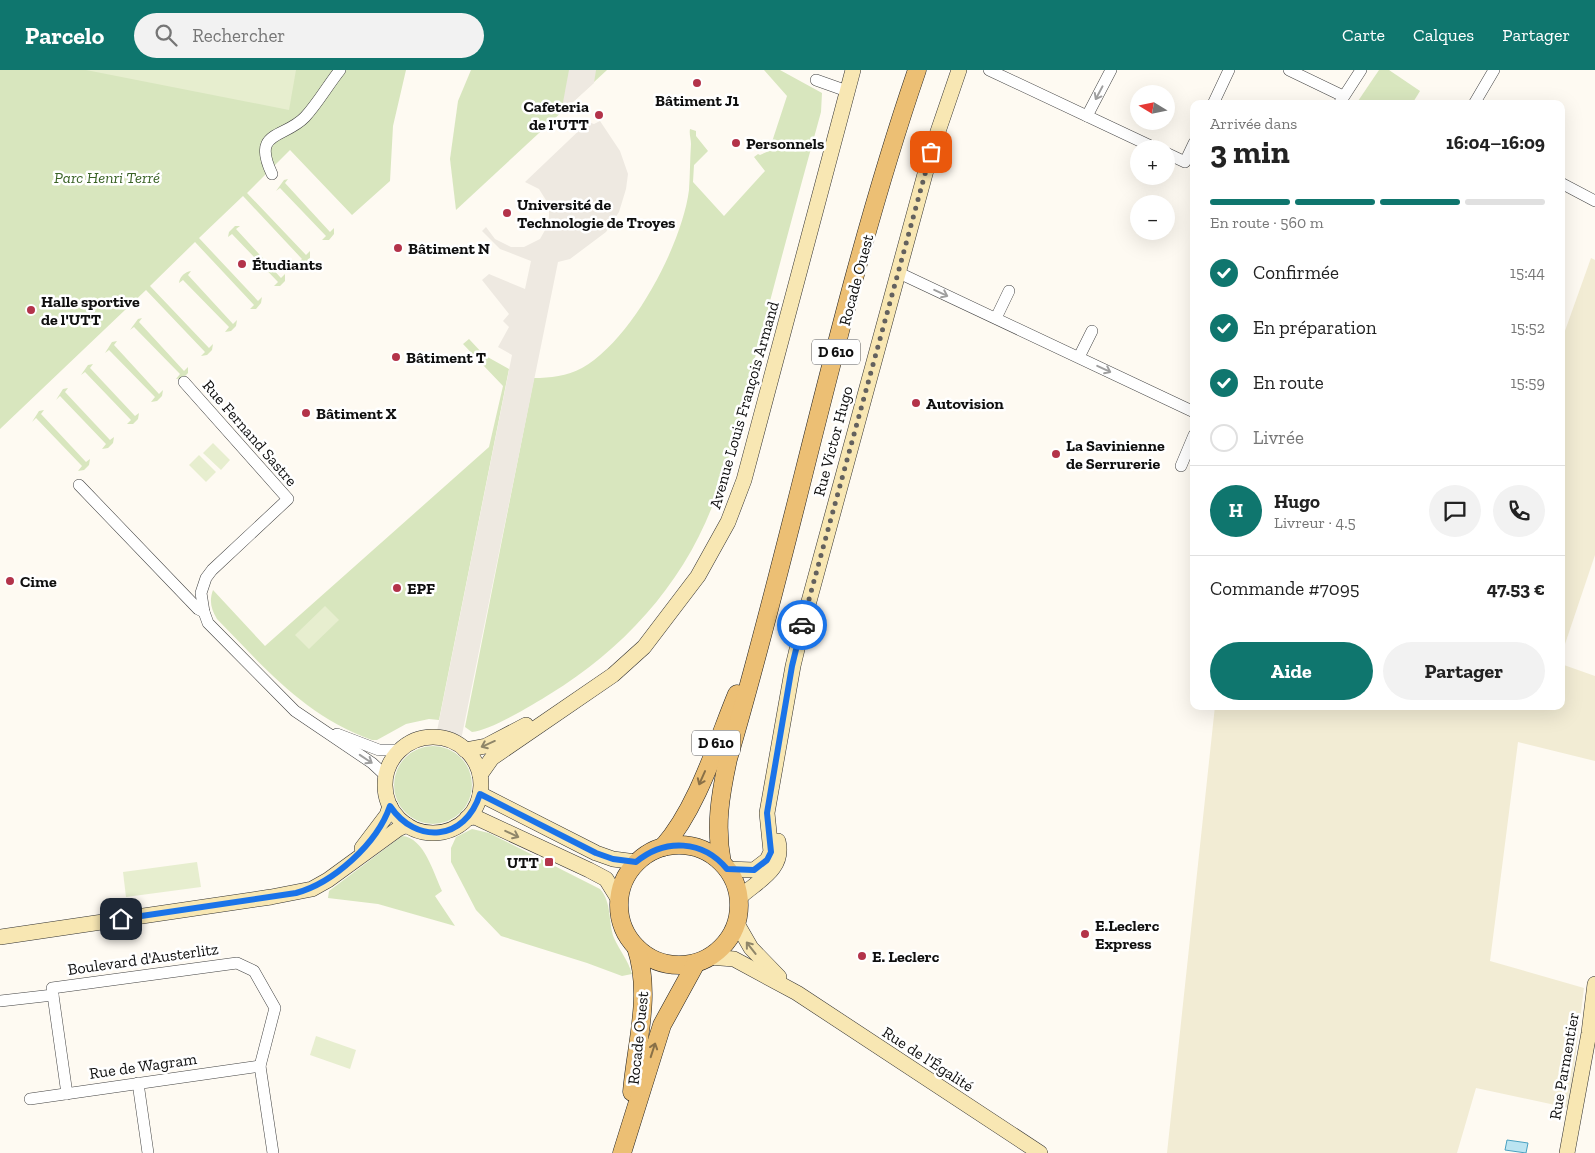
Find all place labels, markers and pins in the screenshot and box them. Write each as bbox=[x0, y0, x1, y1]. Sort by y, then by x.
marker: Bâtiment J1 bbox=[691, 77, 703, 89]
place label: Bâtiment J1 bbox=[655, 91, 739, 110]
place label: Cafeteria de l'UTT bbox=[523, 97, 590, 134]
marker: Cafeteria de l'UTT bbox=[593, 109, 605, 121]
pin bbox=[910, 131, 952, 173]
place label: Personnels bbox=[746, 134, 824, 153]
marker: Personnels bbox=[730, 137, 742, 149]
place label: Université de Technologie de Troyes bbox=[517, 195, 675, 232]
marker: Université de Technologie de Troyes bbox=[501, 207, 513, 219]
place label: Bâtiment N bbox=[408, 239, 490, 258]
marker: Bâtiment N bbox=[392, 242, 404, 254]
place label: Étudiants bbox=[252, 255, 322, 274]
marker: Étudiants bbox=[236, 258, 248, 270]
place label: Halle sportive de l'UTT bbox=[41, 292, 140, 329]
marker: Halle sportive de l'UTT bbox=[25, 304, 37, 316]
place label: Bâtiment T bbox=[406, 348, 487, 367]
marker: Bâtiment T bbox=[390, 351, 402, 363]
place label: Autovision bbox=[926, 394, 1004, 413]
marker: Autovision bbox=[910, 397, 922, 409]
place label: Bâtiment X bbox=[316, 404, 397, 423]
marker: Bâtiment X bbox=[300, 407, 312, 419]
place label: La Savinienne de Serrurerie bbox=[1066, 436, 1165, 473]
marker: La Savinienne de Serrurerie bbox=[1050, 448, 1062, 460]
place label: Cime bbox=[20, 572, 57, 591]
marker: Cime bbox=[4, 575, 16, 587]
place label: EPF bbox=[407, 579, 435, 598]
marker: EPF bbox=[391, 582, 403, 594]
place label: UTT bbox=[507, 853, 540, 872]
marker: UTT bbox=[543, 856, 555, 868]
pin bbox=[100, 898, 142, 940]
place label: E.Leclerc Express bbox=[1095, 916, 1160, 953]
marker: E.Leclerc Express bbox=[1079, 928, 1091, 940]
place label: E. Leclerc bbox=[872, 947, 940, 966]
marker: E. Leclerc bbox=[856, 950, 868, 962]

